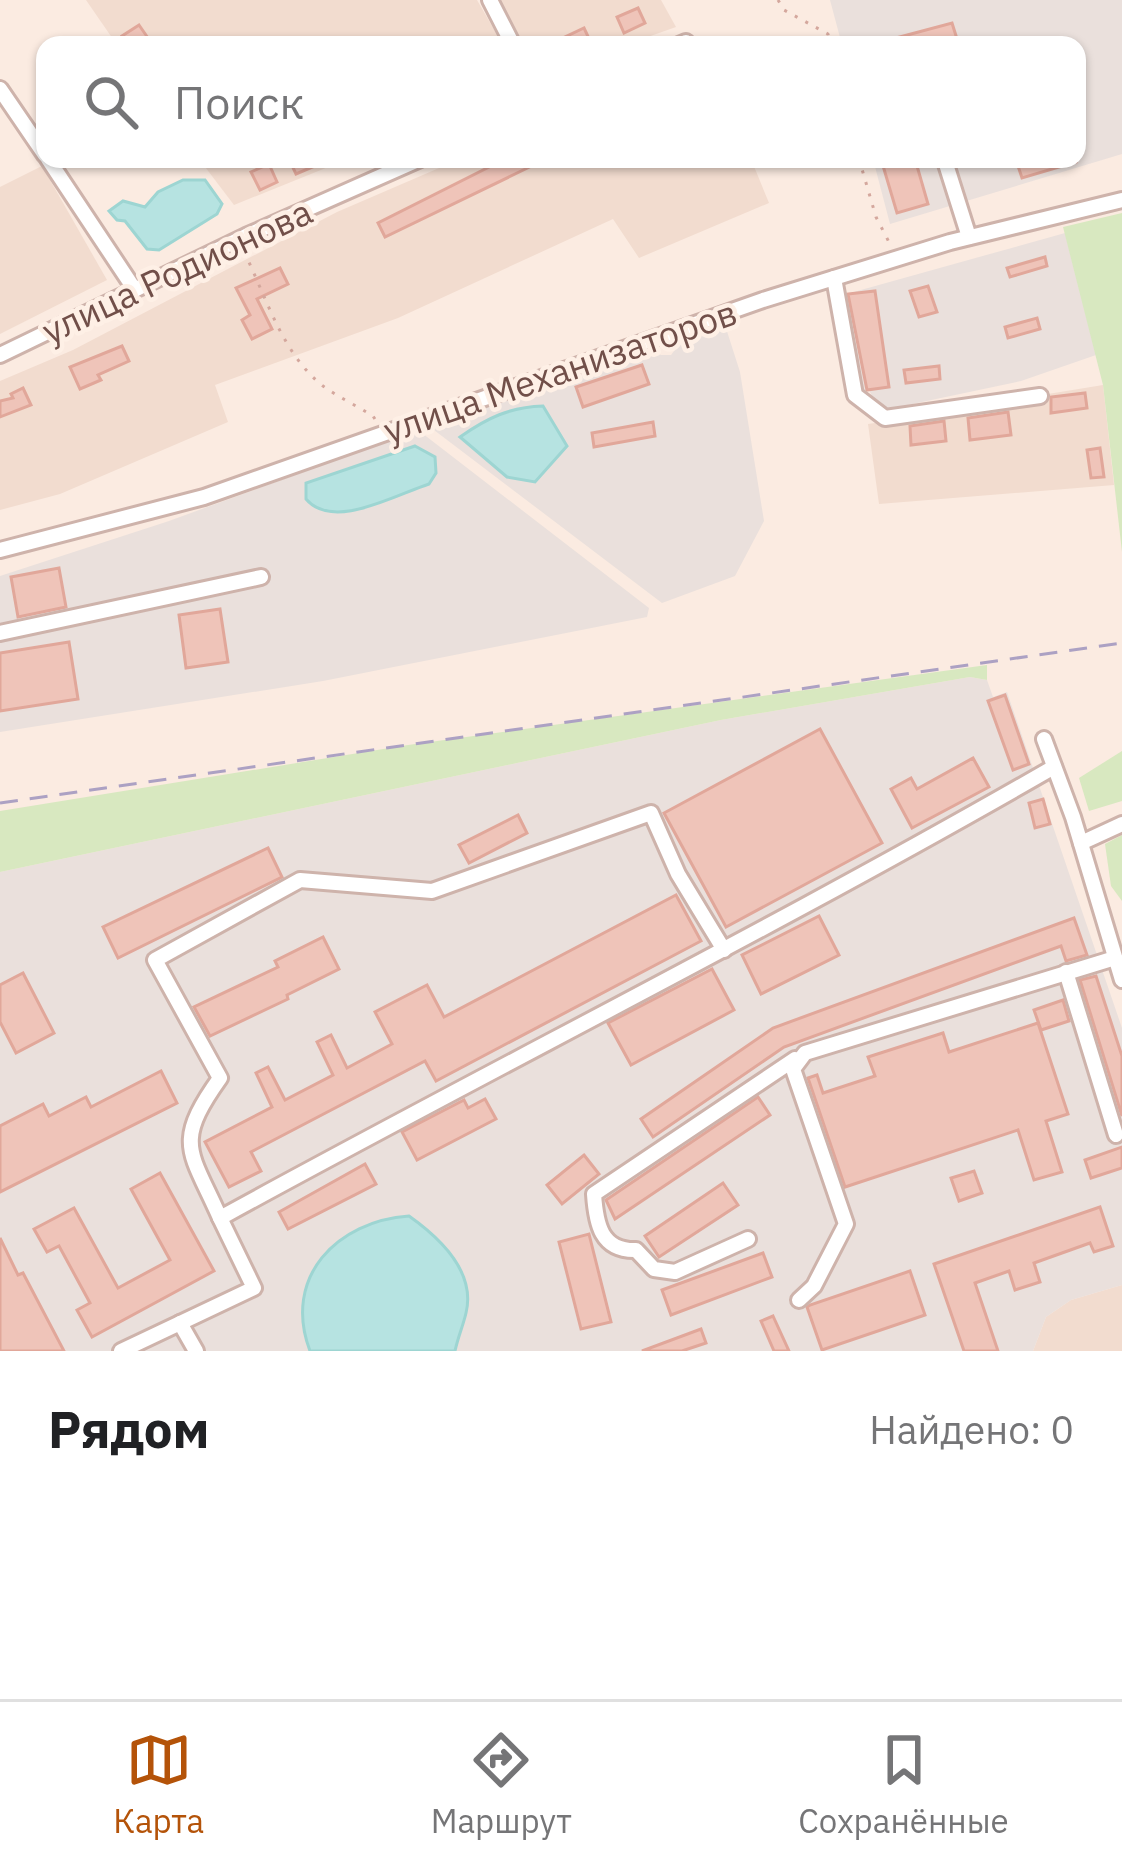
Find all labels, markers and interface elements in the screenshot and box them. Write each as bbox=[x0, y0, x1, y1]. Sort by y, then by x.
search box bbox=[36, 36, 1086, 168]
icon: search bbox=[78, 69, 144, 135]
text: Поиск bbox=[174, 73, 304, 131]
street label: улица Родионова bbox=[34, 187, 319, 354]
street label: улица Механизаторов bbox=[377, 288, 743, 453]
text: Рядом bbox=[48, 1396, 210, 1462]
text: Найдено: 0 bbox=[869, 1404, 1074, 1455]
tab: Карта bbox=[113, 1727, 204, 1842]
tab: Маршрут bbox=[431, 1727, 572, 1842]
tab: Сохранённые bbox=[798, 1727, 1009, 1842]

